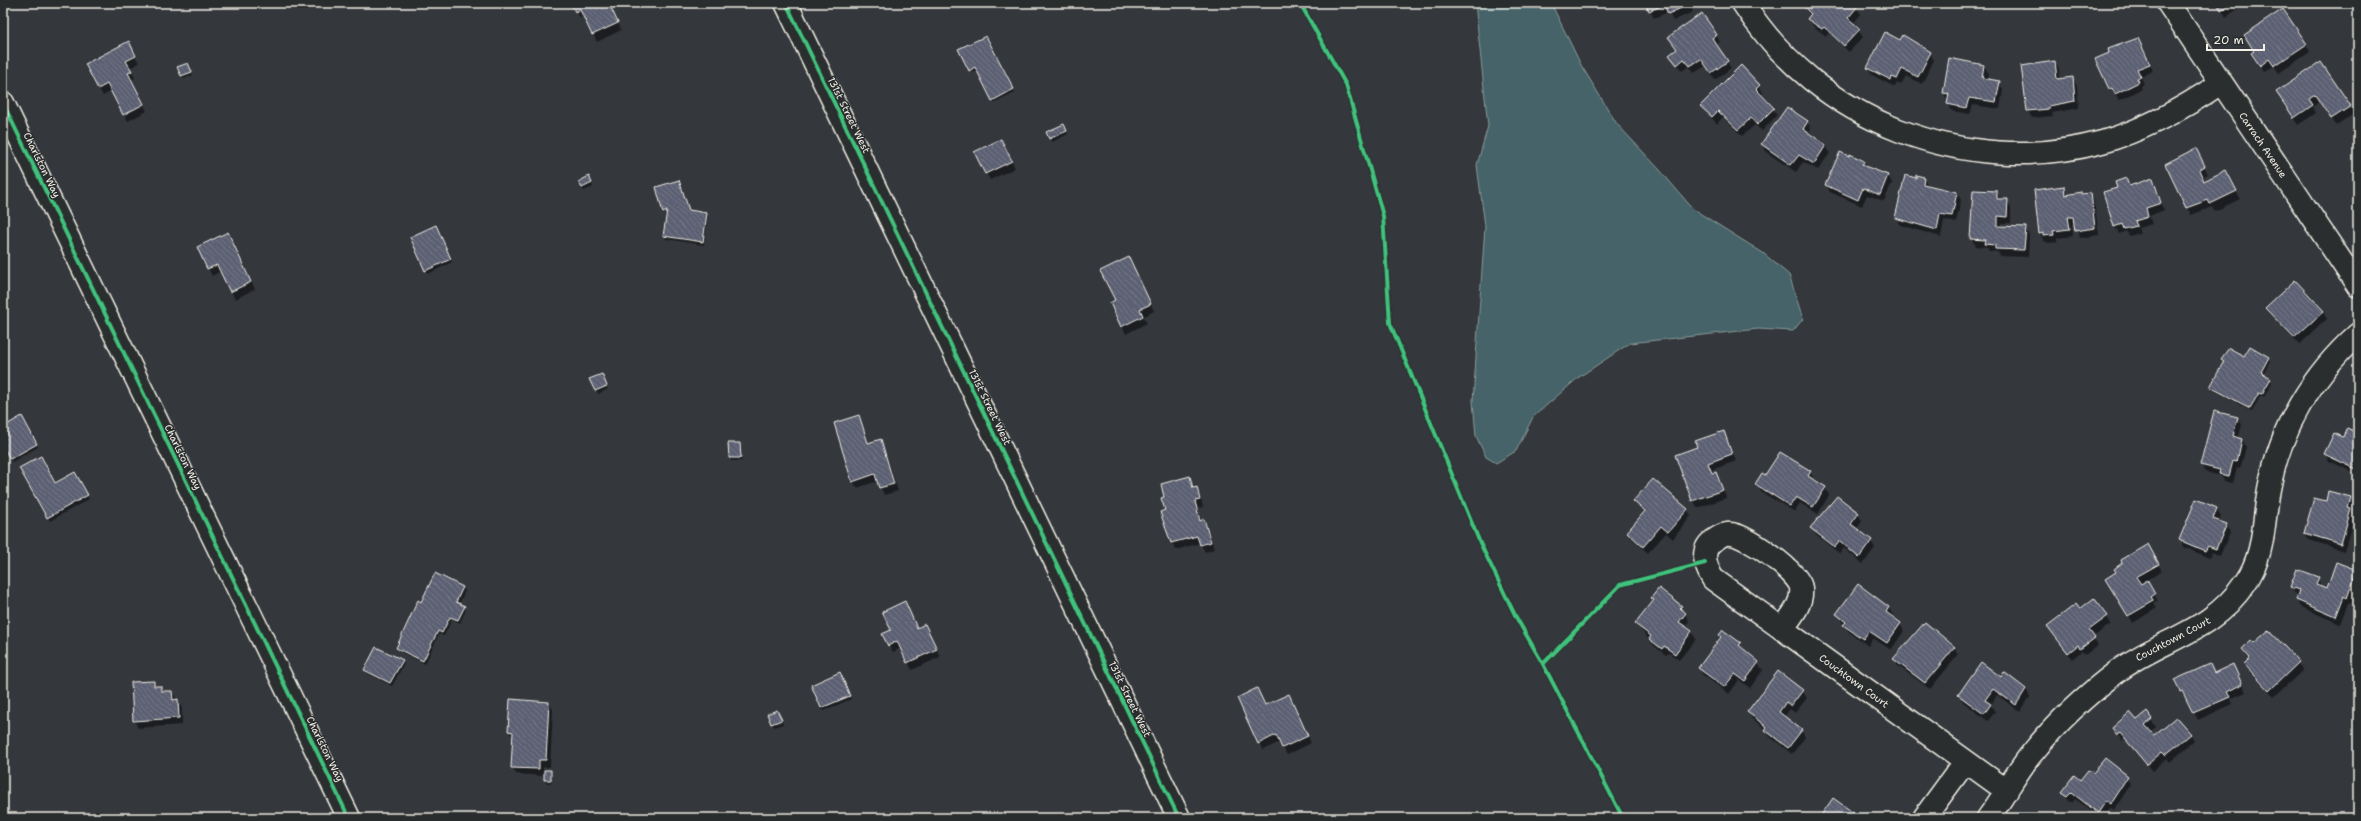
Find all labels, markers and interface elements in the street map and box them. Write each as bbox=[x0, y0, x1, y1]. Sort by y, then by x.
scale bar bbox=[2207, 26, 2264, 52]
text: 20 m bbox=[2213, 32, 2244, 48]
street label: 131st Street West bbox=[825, 75, 873, 155]
street label: Carrach Avenue bbox=[2236, 110, 2290, 181]
street label: Charlston Way bbox=[21, 130, 64, 200]
street label: 131st Street West bbox=[966, 367, 1014, 447]
street label: Charlston Way bbox=[162, 422, 205, 492]
street label: Couchtown Court bbox=[2133, 614, 2213, 664]
street label: Couchtown Court bbox=[1817, 651, 1891, 711]
street label: 131st Street West bbox=[1106, 659, 1154, 739]
street label: Charlston Way bbox=[304, 714, 347, 784]

